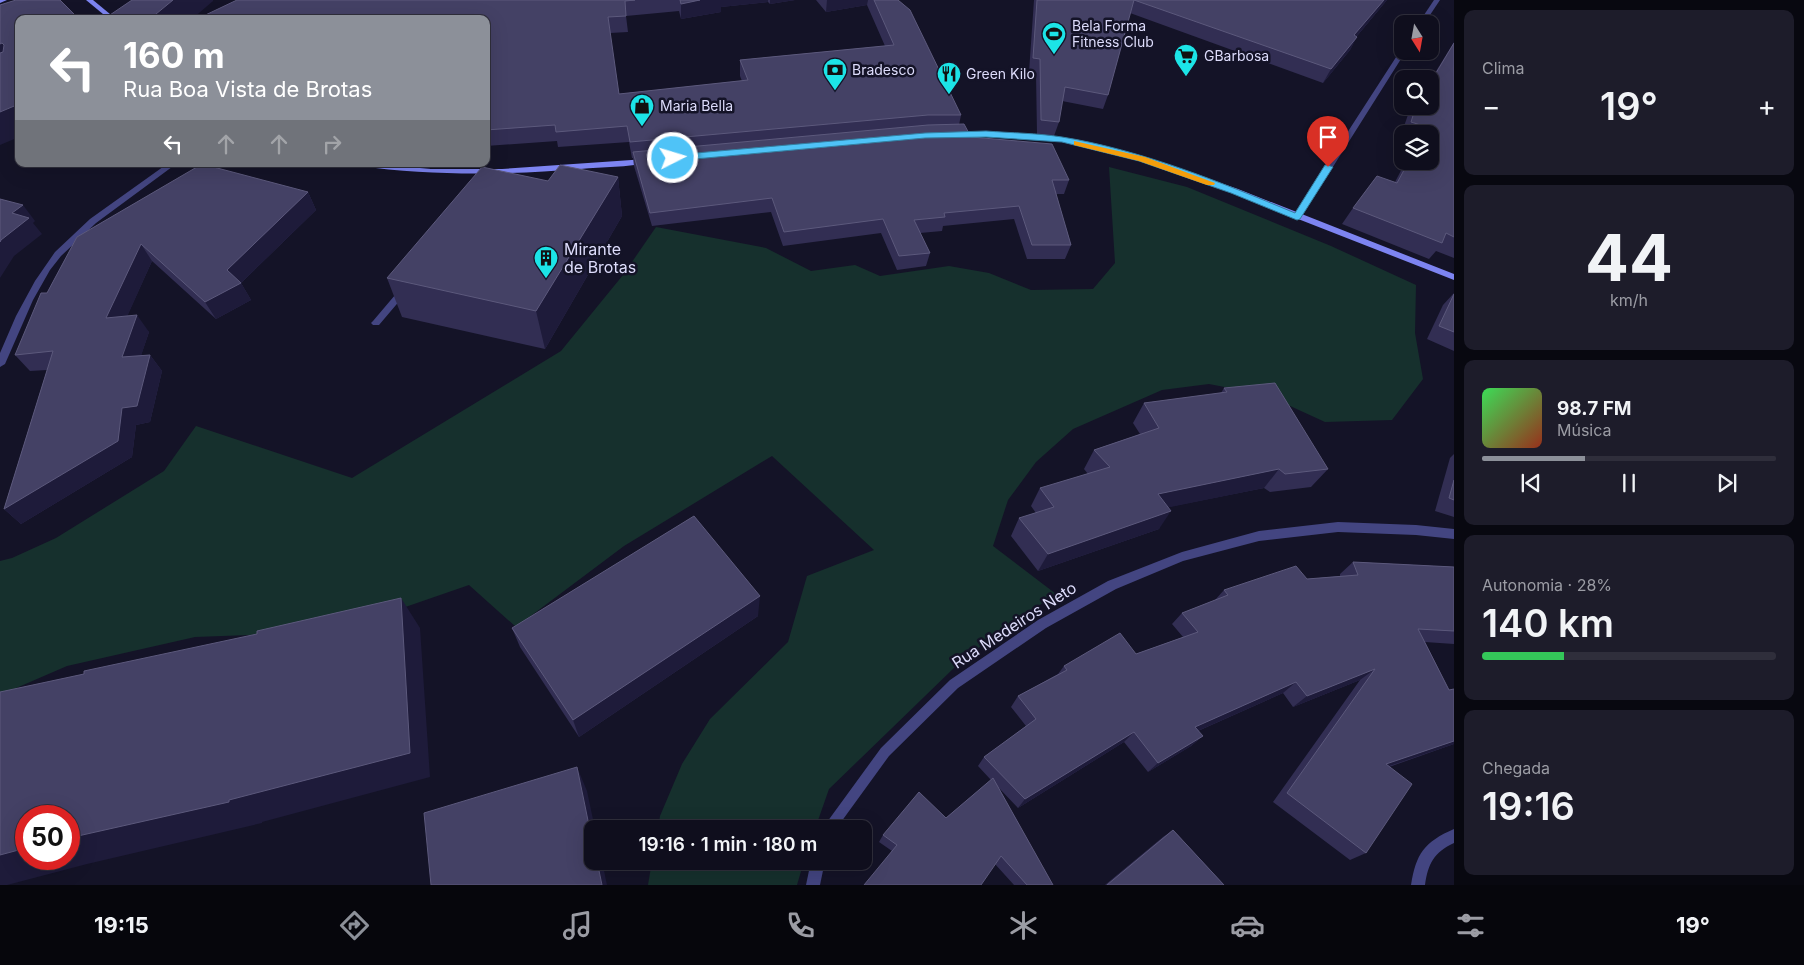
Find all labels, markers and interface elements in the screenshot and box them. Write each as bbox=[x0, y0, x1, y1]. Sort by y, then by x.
north arrow bbox=[1394, 15, 1439, 60]
map controls bbox=[1394, 15, 1439, 170]
place label: Bela Forma Fitness Club bbox=[1072, 17, 1154, 50]
sports icon: Bela Forma Fitness Club bbox=[1041, 21, 1067, 55]
text: 160 m bbox=[123, 34, 225, 76]
icon: left bbox=[40, 35, 105, 100]
supermarket icon: GBarbosa bbox=[1173, 43, 1199, 77]
place label: GBarbosa bbox=[1204, 47, 1269, 64]
bank icon: Bradesco bbox=[822, 57, 848, 91]
text: Clima bbox=[1482, 58, 1524, 78]
place label: Bradesco bbox=[852, 61, 915, 78]
restaurant icon: Green Kilo bbox=[936, 61, 962, 95]
place label: Green Kilo bbox=[966, 65, 1035, 82]
button: search bbox=[1394, 70, 1439, 115]
text: Rua Boa Vista de Brotas bbox=[123, 76, 372, 102]
text: 19° bbox=[1600, 83, 1658, 129]
text: − bbox=[1482, 89, 1501, 123]
text: + bbox=[1757, 89, 1776, 123]
shop icon: Maria Bella bbox=[629, 93, 655, 127]
place label: Maria Bella bbox=[660, 97, 733, 114]
pin bbox=[1307, 116, 1349, 167]
icon: arrive bbox=[1314, 123, 1342, 151]
button: layers bbox=[1394, 125, 1439, 170]
icon: left bbox=[159, 130, 187, 158]
icon: ahead bbox=[212, 130, 240, 158]
icon: ahead bbox=[265, 130, 293, 158]
icon: right bbox=[318, 130, 346, 158]
position arrow bbox=[646, 131, 698, 183]
text: 44 bbox=[1585, 218, 1673, 297]
place label: Mirante de Brotas bbox=[564, 239, 636, 277]
building icon: Mirante de Brotas bbox=[533, 245, 559, 279]
text: km/h bbox=[1610, 290, 1648, 310]
text: 98.7 FM bbox=[1557, 397, 1632, 420]
text: Música bbox=[1557, 420, 1612, 440]
icon: previous bbox=[1517, 469, 1545, 497]
icon: pause bbox=[1615, 469, 1643, 497]
icon: next bbox=[1713, 469, 1741, 497]
text: Autonomia · 28% bbox=[1482, 575, 1612, 595]
street label: Rua Medeiros Neto bbox=[948, 577, 1080, 673]
text: 140 km bbox=[1482, 600, 1614, 646]
text: Chegada bbox=[1482, 758, 1550, 778]
text: 19:16 bbox=[1482, 783, 1575, 829]
speed limit sign: 50 bbox=[15, 805, 80, 870]
text: 19:16 · 1 min · 180 m bbox=[639, 833, 817, 856]
icon: directions bbox=[337, 908, 372, 943]
icon: music bbox=[560, 908, 595, 943]
icon: phone bbox=[783, 908, 818, 943]
icon: climate bbox=[1006, 908, 1041, 943]
icon: car bbox=[1230, 908, 1265, 943]
icon: filters bbox=[1453, 908, 1488, 943]
text: 19:15 bbox=[94, 912, 149, 938]
text: 19° bbox=[1676, 912, 1710, 938]

